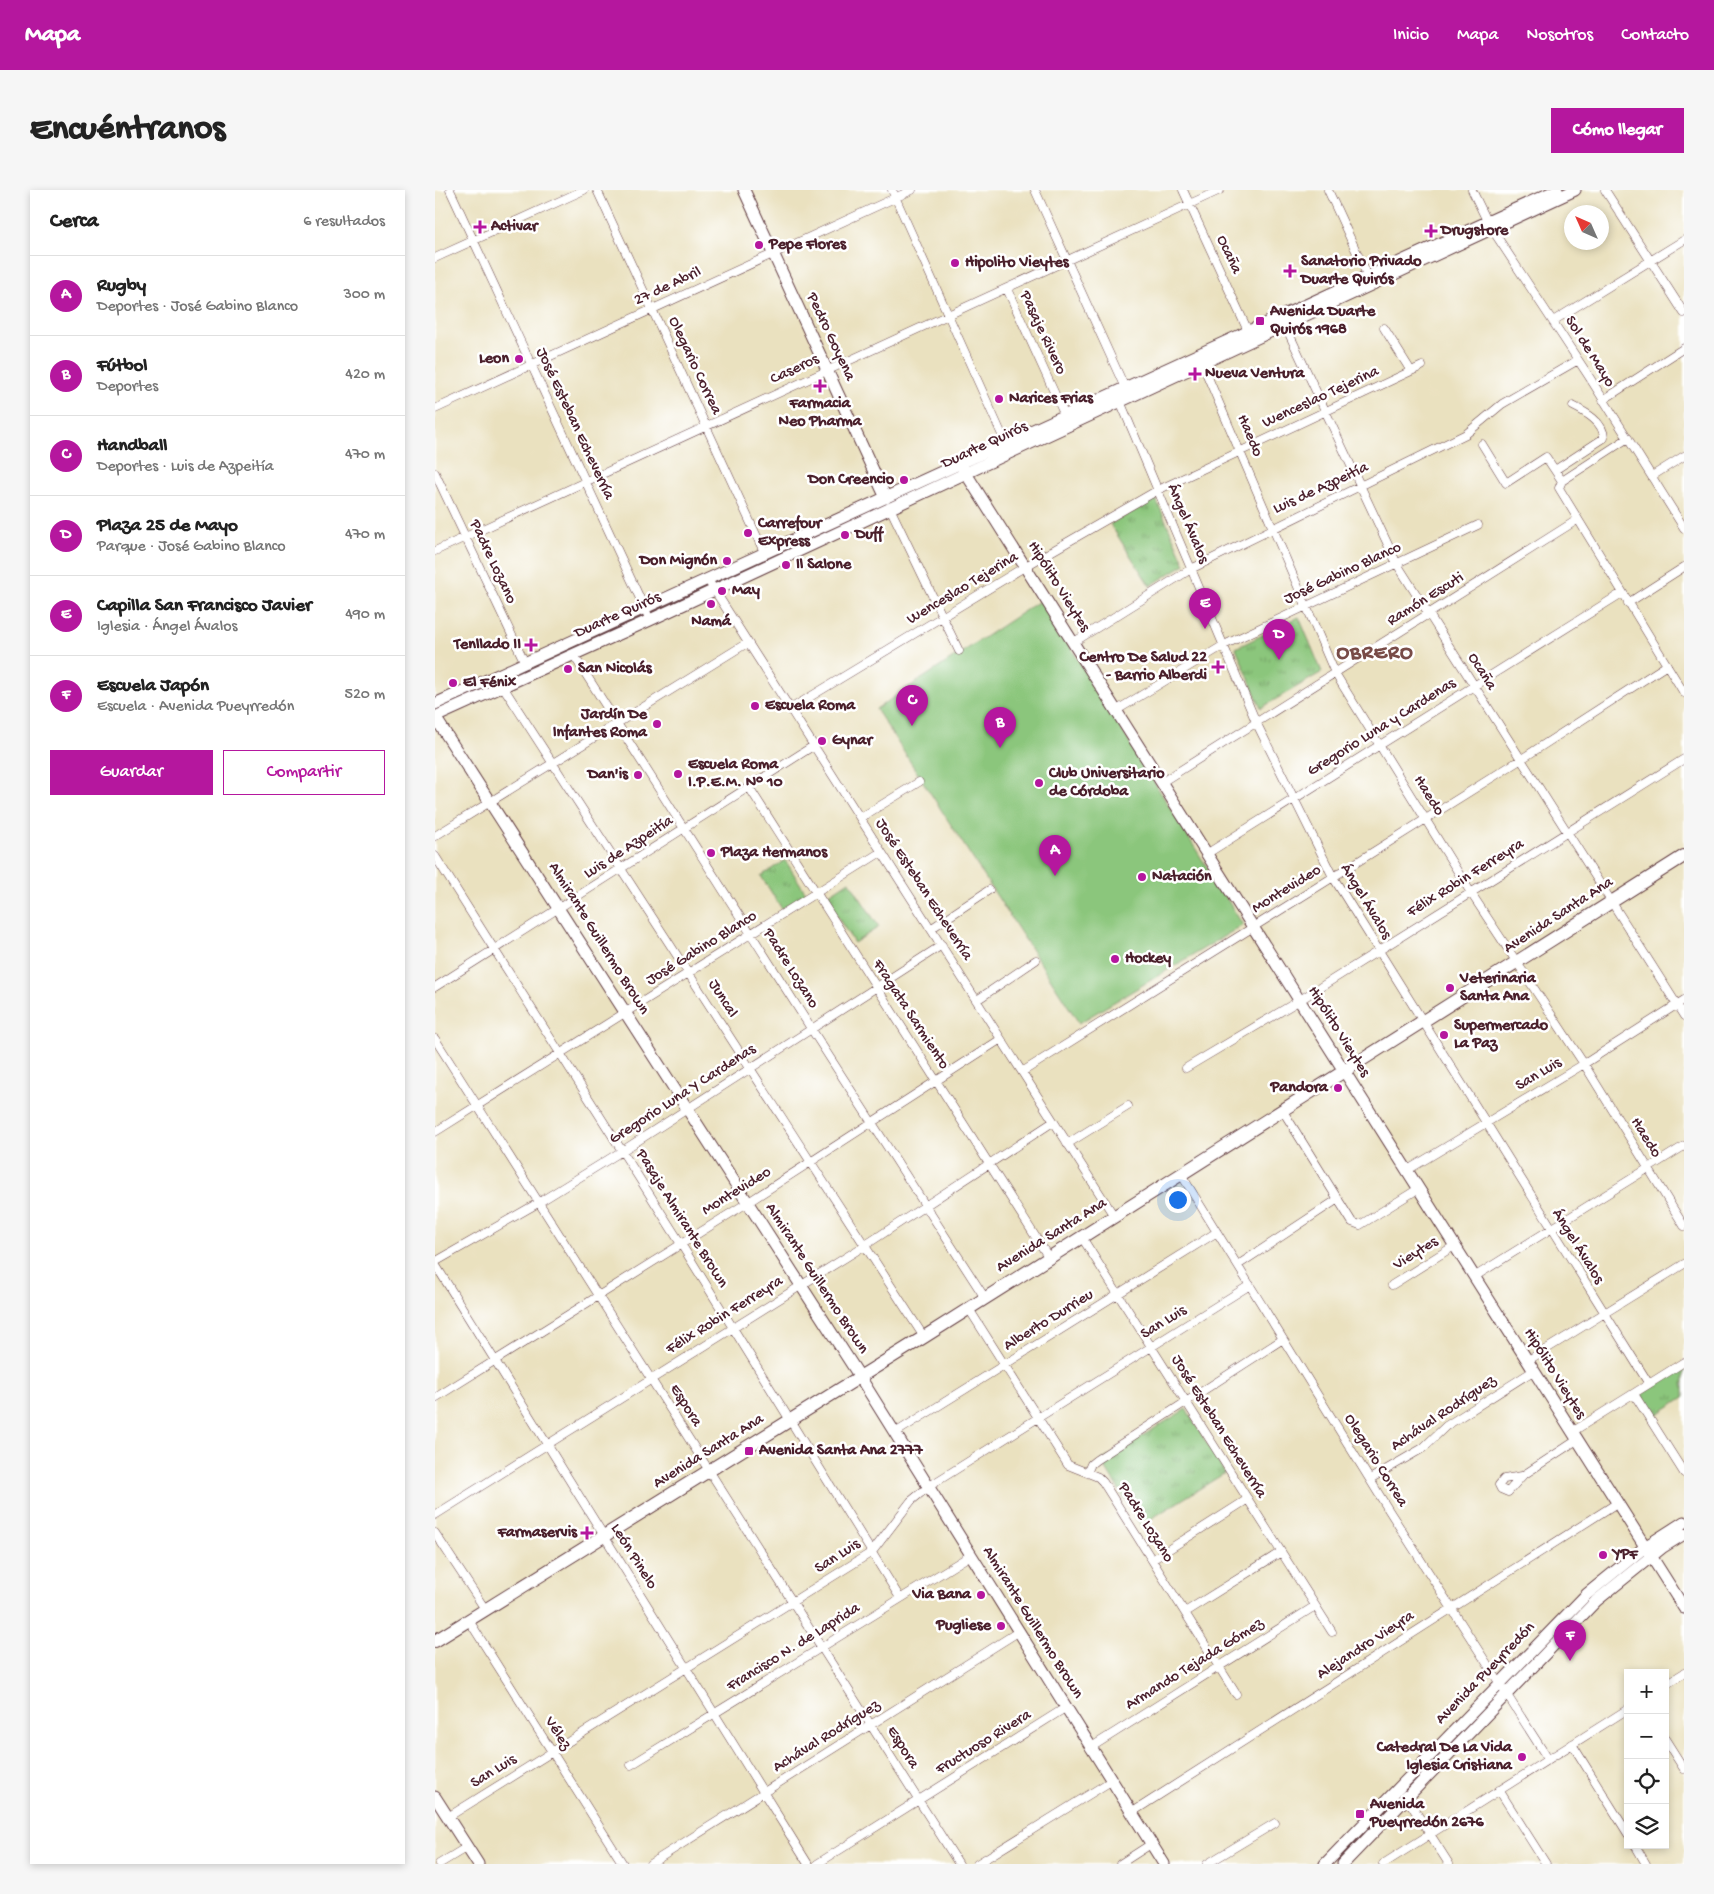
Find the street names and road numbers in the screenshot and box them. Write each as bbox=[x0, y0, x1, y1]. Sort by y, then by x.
street label: Ocaña bbox=[1211, 233, 1246, 278]
street label: 27 de Abril bbox=[631, 263, 705, 311]
street label: Pasaje Rivero bbox=[1014, 287, 1070, 378]
street label: Pedro Goyena bbox=[801, 289, 859, 385]
street label: Sol de Mayo bbox=[1560, 313, 1618, 391]
street label: Olegario Correa bbox=[663, 314, 725, 419]
street label: José Esteban Echeverría bbox=[530, 345, 618, 504]
street label: Caseros bbox=[768, 350, 823, 390]
street label: Wenceslao Tejerina bbox=[1260, 362, 1383, 433]
street label: Haedo bbox=[1232, 412, 1266, 460]
street label: Duarte Quirós bbox=[938, 417, 1032, 475]
street label: Luis de Azpeitía bbox=[1270, 458, 1373, 519]
street label: Ángel Ávalos bbox=[1162, 481, 1214, 568]
street label: Padre Lozano bbox=[464, 516, 520, 607]
street label: Hipólito Vieytes bbox=[1022, 538, 1094, 637]
street label: José Gabino Blanco bbox=[1281, 539, 1405, 609]
street label: Wenceslao Tejerina bbox=[904, 548, 1023, 630]
street label: Ramón Escuti bbox=[1384, 569, 1468, 631]
street label: Duarte Quirós bbox=[571, 588, 665, 644]
street label: Ocaña bbox=[1462, 650, 1500, 695]
street label: Gregorio Luna y Cardenas bbox=[1304, 674, 1461, 781]
street label: Haedo bbox=[1408, 772, 1448, 820]
street label: Luis de Azpeitía bbox=[581, 811, 678, 884]
street label: José Esteban Echeverría bbox=[870, 815, 977, 965]
street label: Félix Robin Ferreyra bbox=[1403, 835, 1529, 923]
street label: Almirante Guillermo Brown bbox=[543, 859, 653, 1019]
street label: Ángel Ávalos bbox=[1335, 860, 1396, 944]
street label: Montevideo bbox=[1249, 861, 1325, 919]
street label: Avenida Santa Ana bbox=[1501, 873, 1618, 959]
street label: José Gabino Blanco bbox=[643, 907, 761, 991]
street label: Padre Lozano bbox=[757, 925, 822, 1013]
street label: Fragata Sarmiento bbox=[867, 956, 953, 1074]
street label: Juncal bbox=[703, 976, 741, 1022]
street label: Hipólito Vieytes bbox=[1302, 983, 1374, 1082]
street label: Gregorio Luna Y Cardenas bbox=[606, 1040, 761, 1149]
street label: San Luis bbox=[1512, 1053, 1566, 1096]
street label: Haedo bbox=[1625, 1114, 1665, 1162]
street label: Pasaje Almirante Brown bbox=[630, 1145, 732, 1292]
street label: Montevideo bbox=[699, 1163, 775, 1221]
street label: Avenida Santa Ana bbox=[993, 1194, 1112, 1278]
street label: Almirante Guillermo Brown bbox=[760, 1200, 872, 1358]
street label: Ángel Ávalos bbox=[1546, 1205, 1609, 1289]
street label: Vieytes bbox=[1389, 1232, 1443, 1276]
street label: Félix Robin Ferreyra bbox=[662, 1272, 788, 1360]
street label: Alberto Durrieu bbox=[1001, 1286, 1098, 1356]
street label: San Luis bbox=[1138, 1301, 1191, 1344]
street label: Hipólito Vieytes bbox=[1518, 1325, 1590, 1424]
street label: José Esteban Echeverría bbox=[1166, 1352, 1270, 1503]
street label: Achával Rodríguez bbox=[1388, 1371, 1501, 1456]
street label: Espora bbox=[665, 1381, 706, 1432]
street label: Avenida Santa Ana bbox=[650, 1410, 769, 1494]
street label: Olegario Correa bbox=[1339, 1411, 1412, 1512]
street label: Padre Lozano bbox=[1112, 1479, 1177, 1567]
street label: León Pinelo bbox=[605, 1521, 661, 1593]
street label: San Luis bbox=[812, 1535, 865, 1579]
street label: Almirante Guillermo Brown bbox=[977, 1543, 1087, 1703]
street label: Francisco N. de Laprida bbox=[723, 1599, 865, 1697]
street label: Alejandro Vieyra bbox=[1314, 1607, 1419, 1685]
street label: Armando Tejada Gómez bbox=[1122, 1614, 1268, 1715]
street label: Avenida Pueyrredón bbox=[1432, 1618, 1540, 1729]
street label: Achával Rodríguez bbox=[770, 1696, 885, 1778]
street label: Fructuoso Rivera bbox=[932, 1706, 1036, 1780]
street label: Vélez bbox=[539, 1713, 575, 1755]
street label: Espora bbox=[882, 1723, 923, 1774]
street label: San Luis bbox=[468, 1750, 521, 1793]

